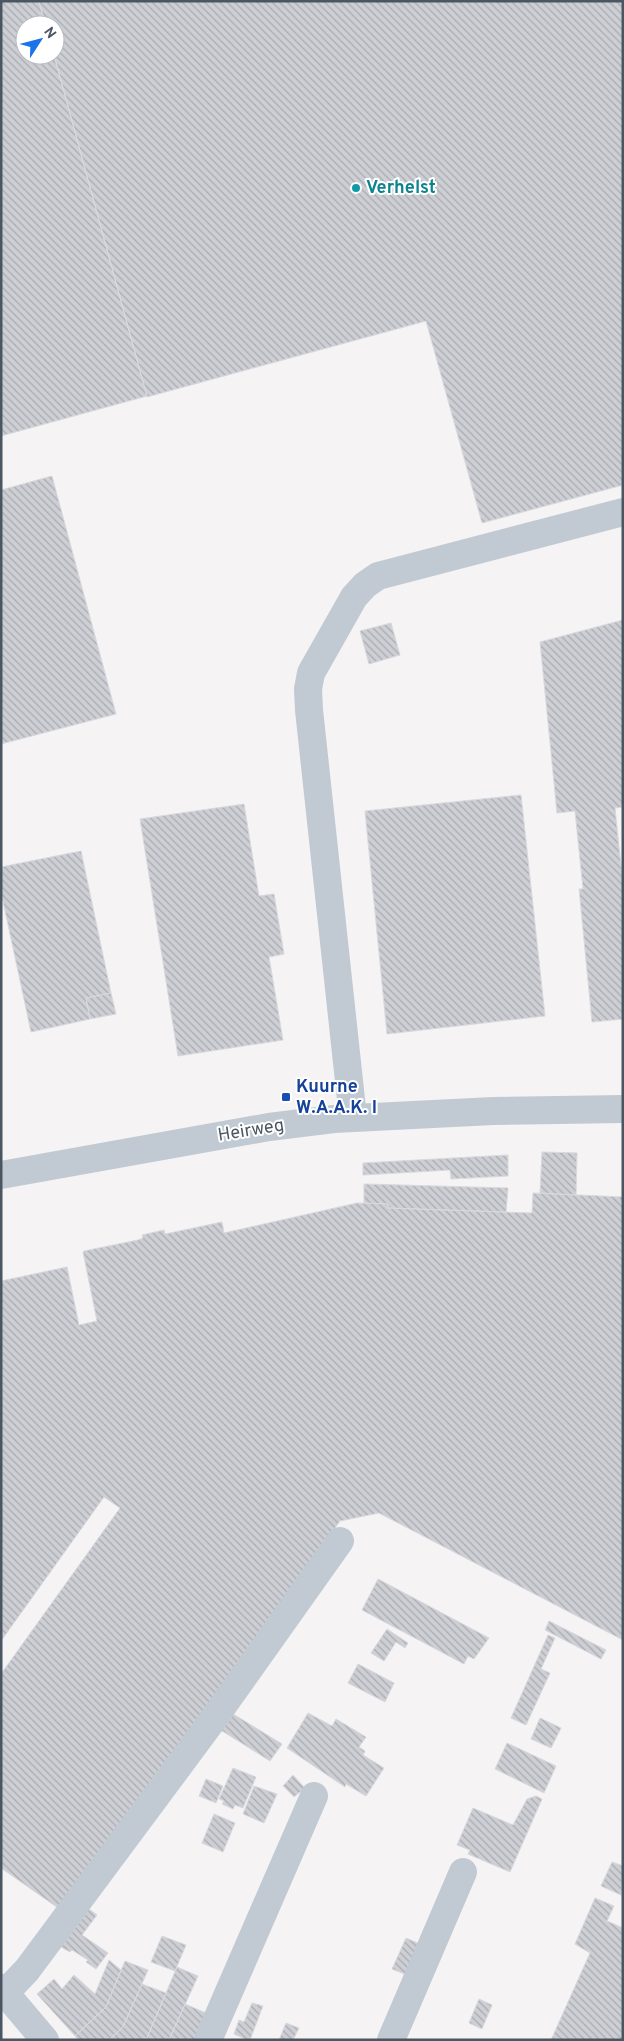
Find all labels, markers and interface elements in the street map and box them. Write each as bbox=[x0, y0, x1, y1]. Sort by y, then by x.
north arrow bbox=[15, 15, 65, 65]
text: N bbox=[39, 24, 59, 42]
place label: Verhelst bbox=[366, 177, 436, 200]
marker: Verhelst bbox=[350, 182, 362, 194]
place label: Kuurne W.A.A.K. I bbox=[296, 1076, 377, 1120]
marker: Kuurne W.A.A.K. I bbox=[280, 1091, 292, 1103]
street label: Heirweg bbox=[216, 1114, 286, 1148]

